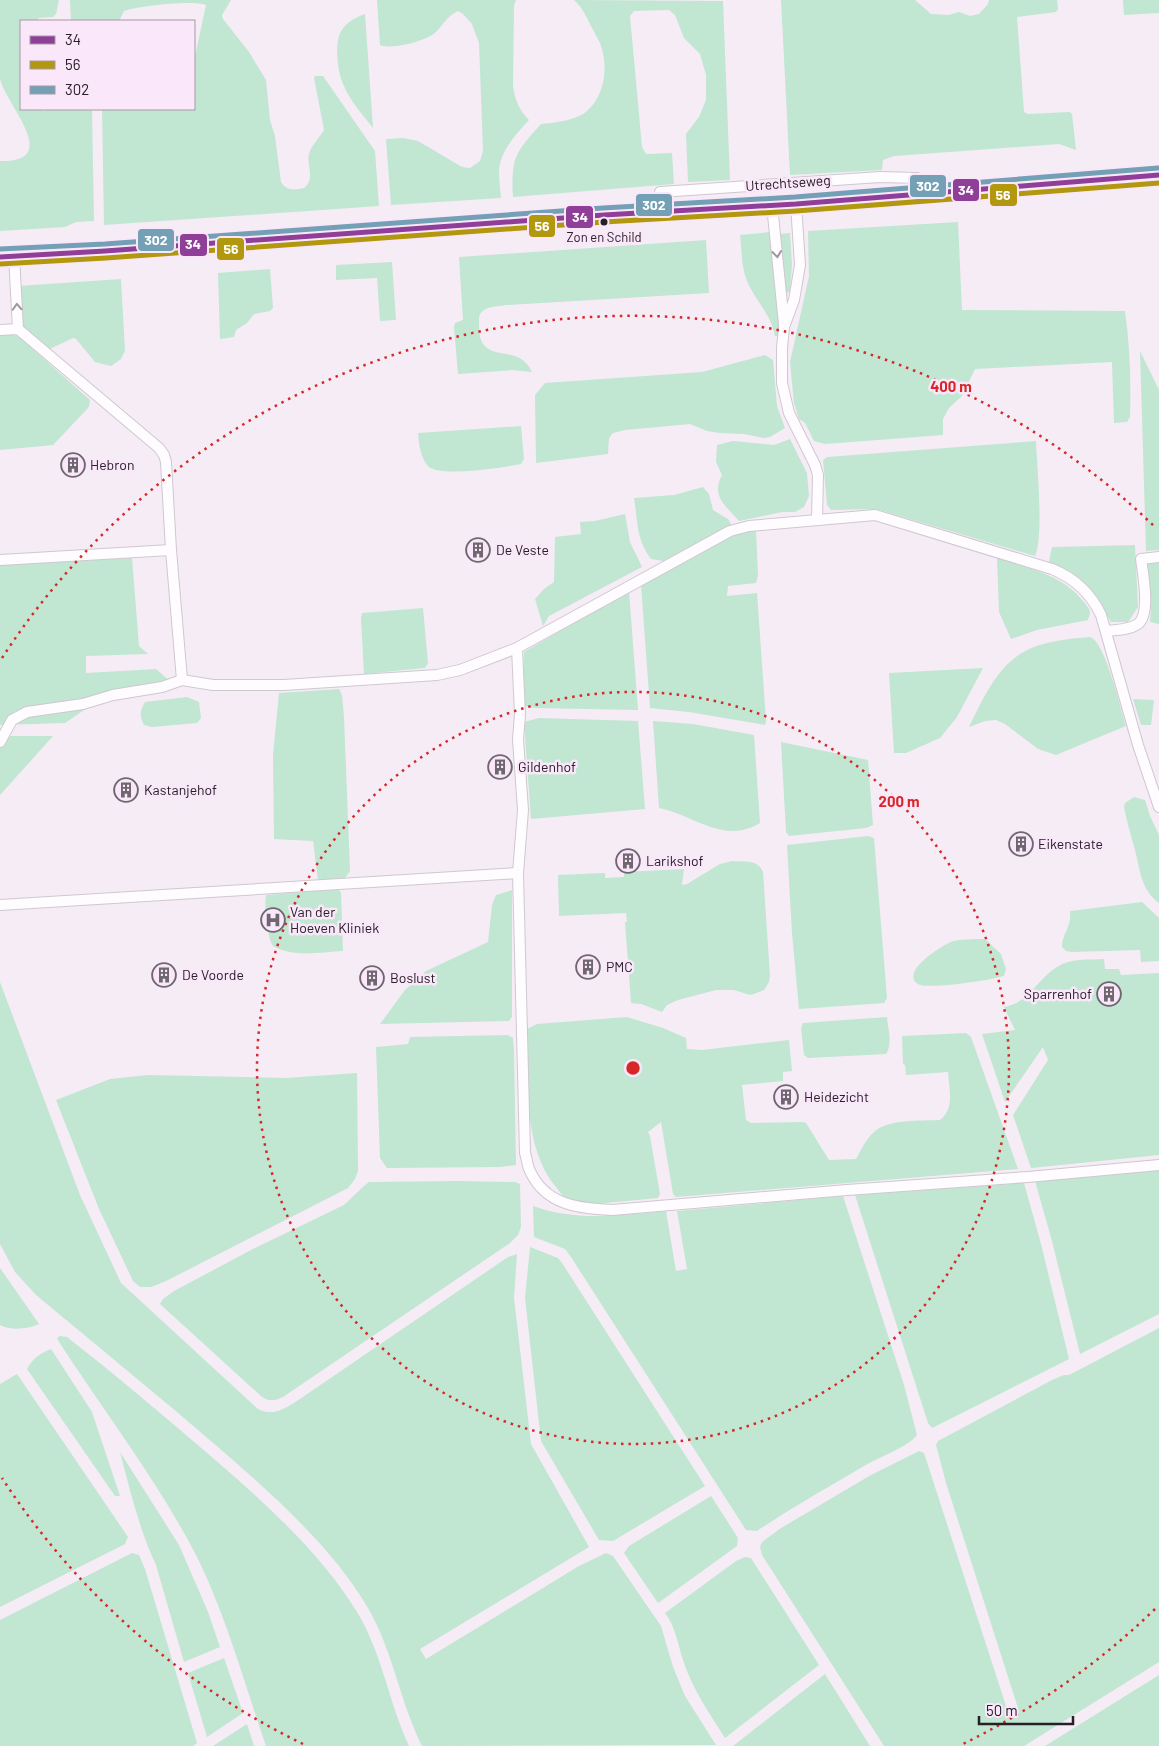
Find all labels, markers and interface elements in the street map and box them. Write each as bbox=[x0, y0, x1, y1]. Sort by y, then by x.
legend bbox=[20, 20, 195, 110]
text: 34 bbox=[65, 30, 81, 48]
text: 56 bbox=[65, 55, 80, 73]
text: 302 bbox=[65, 80, 89, 98]
street label: Utrechtseweg bbox=[745, 171, 831, 194]
line badge: 302 bbox=[909, 174, 947, 198]
text: 302 bbox=[916, 177, 940, 194]
line badge: 34 bbox=[952, 178, 980, 202]
text: 34 bbox=[958, 181, 974, 198]
line badge: 56 bbox=[989, 183, 1018, 207]
text: 56 bbox=[995, 186, 1011, 203]
line badge: 302 bbox=[635, 193, 673, 217]
text: 302 bbox=[642, 196, 666, 213]
line badge: 34 bbox=[565, 205, 594, 229]
text: 34 bbox=[572, 208, 588, 225]
line badge: 56 bbox=[528, 214, 556, 238]
text: 56 bbox=[534, 217, 550, 234]
marker: Zon en Schild bbox=[599, 217, 609, 227]
line badge: 302 bbox=[137, 228, 175, 252]
place label: Zon en Schild bbox=[566, 229, 642, 245]
text: 302 bbox=[144, 231, 168, 248]
line badge: 34 bbox=[179, 233, 208, 257]
text: 34 bbox=[185, 235, 201, 252]
line badge: 56 bbox=[216, 237, 245, 261]
text: 56 bbox=[223, 240, 239, 257]
one-way arrow bbox=[771, 250, 782, 258]
one-way arrow bbox=[11, 303, 22, 311]
text: 400 m bbox=[930, 377, 972, 395]
building icon: Hebron bbox=[60, 452, 86, 478]
place label: Hebron bbox=[90, 456, 134, 473]
building icon: De Veste bbox=[465, 537, 491, 563]
place label: De Veste bbox=[496, 541, 549, 558]
building icon: Gildenhof bbox=[487, 754, 513, 780]
place label: Gildenhof bbox=[518, 758, 576, 775]
building icon: Kastanjehof bbox=[113, 777, 139, 803]
place label: Kastanjehof bbox=[144, 781, 217, 798]
text: 200 m bbox=[878, 792, 920, 810]
building icon: Eikenstate bbox=[1008, 831, 1034, 857]
place label: Eikenstate bbox=[1038, 835, 1103, 852]
building icon: Larikshof bbox=[615, 848, 641, 874]
place label: Larikshof bbox=[646, 852, 703, 869]
place label: Van der Hoeven Kliniek bbox=[290, 903, 379, 936]
hospital icon: Van der Hoeven Kliniek bbox=[260, 907, 286, 933]
building icon: PMC bbox=[575, 954, 601, 980]
place label: PMC bbox=[606, 958, 633, 975]
building icon: De Voorde bbox=[151, 962, 177, 988]
building icon: Boslust bbox=[359, 965, 385, 991]
place label: De Voorde bbox=[182, 966, 244, 983]
place label: Boslust bbox=[390, 969, 436, 986]
building icon: Sparrenhof bbox=[1096, 981, 1122, 1007]
place label: Sparrenhof bbox=[1024, 985, 1092, 1002]
centre of rings bbox=[624, 1059, 642, 1077]
building icon: Heidezicht bbox=[773, 1084, 799, 1110]
place label: Heidezicht bbox=[804, 1088, 869, 1105]
scale bar bbox=[979, 1694, 1073, 1726]
text: 50 m bbox=[986, 1701, 1018, 1719]

